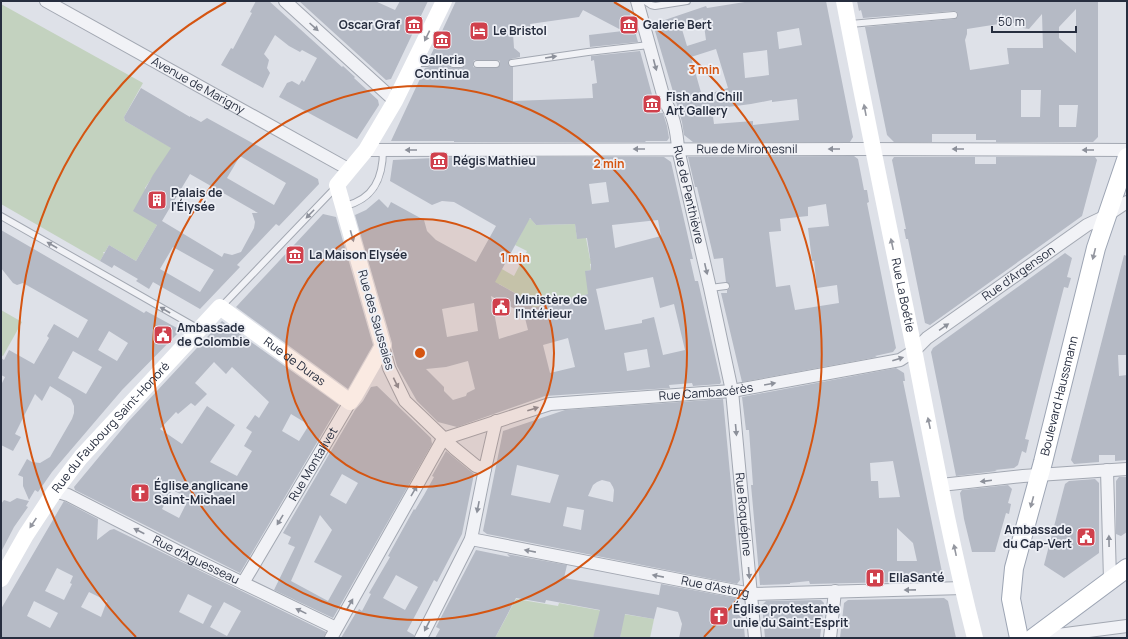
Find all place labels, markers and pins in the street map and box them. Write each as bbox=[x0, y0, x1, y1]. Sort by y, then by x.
museum icon: Oscar Graf bbox=[403, 14, 425, 36]
museum icon: Galerie Bert bbox=[618, 14, 640, 36]
place label: Oscar Graf bbox=[339, 16, 400, 33]
place label: Galerie Bert bbox=[643, 16, 712, 33]
hotel icon: Le Bristol bbox=[468, 20, 490, 42]
place label: Le Bristol bbox=[493, 22, 547, 39]
museum icon: Galleria Continua bbox=[431, 29, 453, 51]
place label: Galleria Continua bbox=[415, 51, 469, 82]
place label: Fish and Chill Art Gallery bbox=[666, 88, 743, 119]
museum icon: Fish and Chill Art Gallery bbox=[641, 93, 663, 115]
museum icon: Régis Mathieu bbox=[428, 150, 450, 172]
place label: Régis Mathieu bbox=[453, 152, 536, 169]
place label: Palais de l'Élysée bbox=[171, 184, 223, 215]
building icon: Palais de l'Élysée bbox=[146, 189, 168, 211]
museum icon: La Maison Elysée bbox=[284, 244, 306, 266]
place label: La Maison Elysée bbox=[309, 246, 407, 263]
place label: Ministère de l'Intérieur bbox=[515, 291, 587, 322]
public building icon: Ministère de l'Intérieur bbox=[490, 296, 512, 318]
place label: Ambassade de Colombie bbox=[177, 319, 250, 350]
public building icon: Ambassade de Colombie bbox=[152, 324, 174, 346]
centre of rings bbox=[413, 346, 427, 360]
place label: Église anglicane Saint-Michael bbox=[154, 477, 248, 508]
church icon: Église anglicane Saint-Michael bbox=[129, 482, 151, 504]
place label: Ambassade du Cap-Vert bbox=[1003, 521, 1072, 552]
public building icon: Ambassade du Cap-Vert bbox=[1075, 526, 1097, 548]
hospital icon: EllaSanté bbox=[864, 567, 886, 589]
place label: EllaSanté bbox=[889, 569, 944, 586]
place label: Église protestante unie du Saint-Esprit bbox=[733, 600, 848, 631]
church icon: Église protestante unie du Saint-Esprit bbox=[708, 605, 730, 627]

